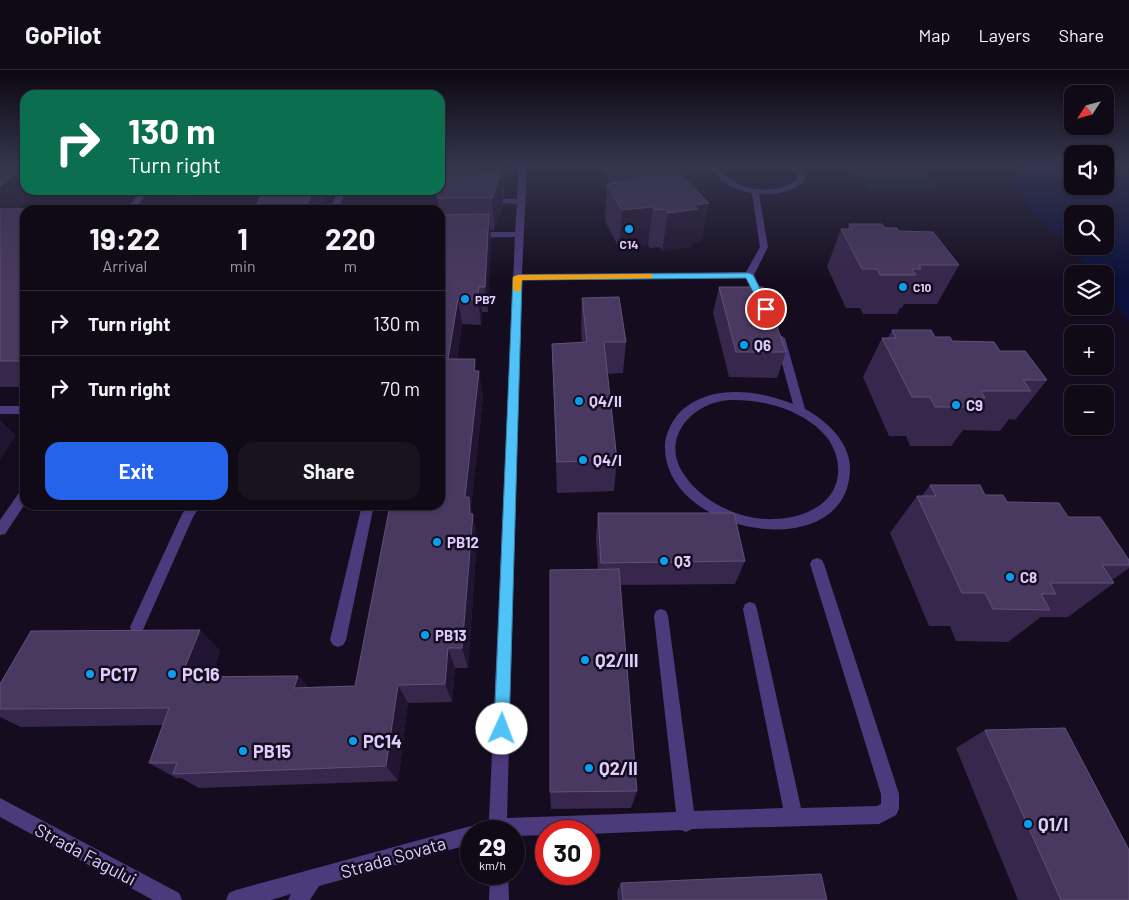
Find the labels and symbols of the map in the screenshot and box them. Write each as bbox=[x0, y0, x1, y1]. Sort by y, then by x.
north arrow bbox=[1064, 85, 1114, 135]
marker: C14 bbox=[623, 223, 635, 235]
place label: C14 bbox=[620, 237, 638, 251]
place label: C10 bbox=[913, 280, 932, 294]
marker: C10 bbox=[897, 281, 909, 293]
pin bbox=[745, 288, 787, 330]
place label: PB7 bbox=[475, 292, 496, 306]
marker: PB7 bbox=[459, 293, 471, 305]
place label: Q6 bbox=[754, 336, 771, 354]
marker: Q6 bbox=[738, 339, 750, 351]
place label: Q4/II bbox=[589, 392, 622, 410]
marker: Q4/II bbox=[573, 395, 585, 407]
place label: C9 bbox=[966, 396, 983, 414]
marker: C9 bbox=[950, 399, 962, 411]
place label: Q4/I bbox=[593, 451, 622, 469]
marker: Q4/I bbox=[577, 454, 589, 466]
place label: PB12 bbox=[447, 533, 479, 551]
marker: PB12 bbox=[431, 536, 443, 548]
place label: Q3 bbox=[674, 552, 691, 570]
marker: Q3 bbox=[658, 555, 670, 567]
place label: C8 bbox=[1020, 568, 1037, 586]
marker: C8 bbox=[1004, 571, 1016, 583]
place label: PB13 bbox=[435, 626, 467, 644]
marker: PB13 bbox=[419, 629, 431, 641]
place label: Q2/III bbox=[595, 649, 638, 671]
marker: Q2/III bbox=[579, 654, 591, 666]
place label: PC17 bbox=[100, 663, 137, 685]
place label: PC16 bbox=[182, 663, 220, 685]
marker: PC17 bbox=[84, 668, 96, 680]
marker: PC16 bbox=[166, 668, 178, 680]
position arrow bbox=[475, 702, 527, 754]
place label: PC14 bbox=[363, 730, 402, 752]
marker: PC14 bbox=[347, 735, 359, 747]
place label: PB15 bbox=[253, 740, 291, 762]
marker: PB15 bbox=[237, 745, 249, 757]
place label: Q2/II bbox=[599, 757, 638, 779]
marker: Q2/II bbox=[583, 762, 595, 774]
place label: Q1/I bbox=[1038, 813, 1068, 835]
street label: Strada Fagului bbox=[31, 818, 141, 890]
marker: Q1/I bbox=[1022, 818, 1034, 830]
speed limit sign: 30 bbox=[535, 820, 600, 885]
street label: Strada Sovata bbox=[338, 831, 448, 883]

